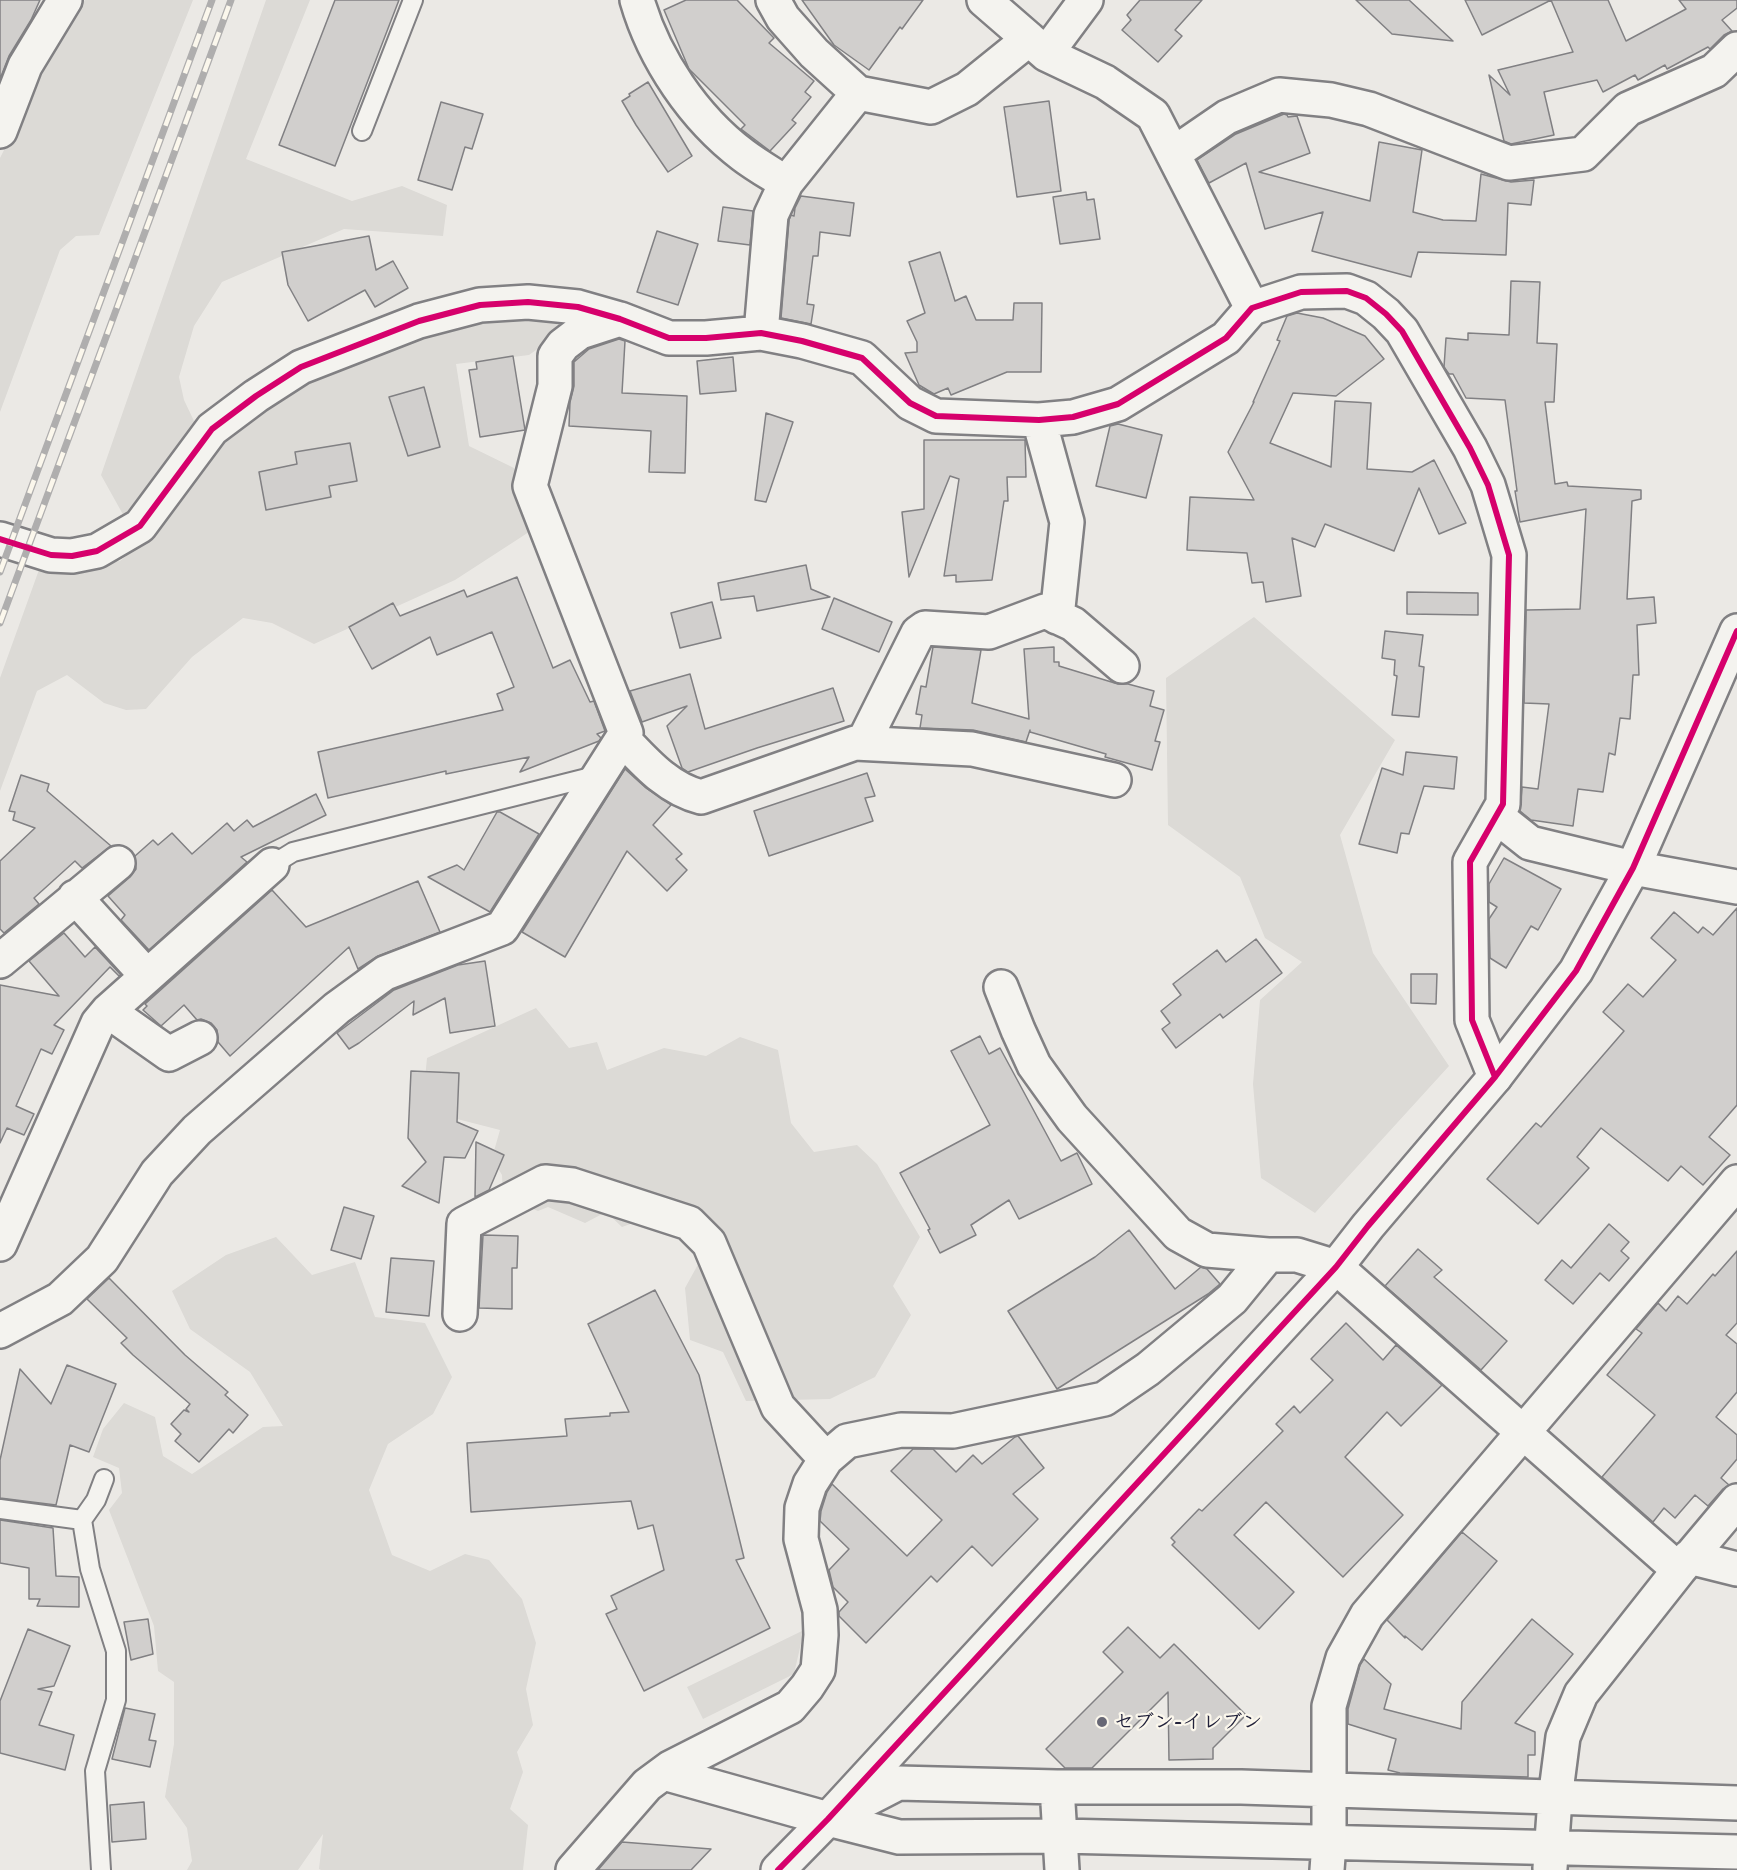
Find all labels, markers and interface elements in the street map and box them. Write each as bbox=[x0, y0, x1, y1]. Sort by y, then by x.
place label: セブン-イレブン bbox=[1114, 1710, 1262, 1734]
marker: セブン-イレブン bbox=[1095, 1715, 1109, 1729]

